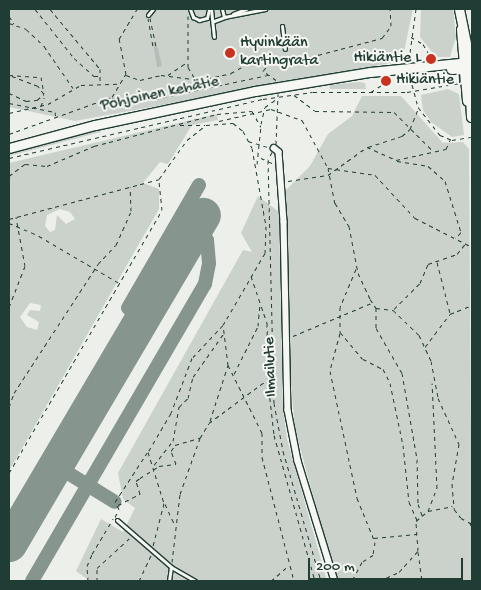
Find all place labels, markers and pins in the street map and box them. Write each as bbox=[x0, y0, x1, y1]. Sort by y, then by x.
place label: Hyvinkään kartingrata bbox=[240, 34, 318, 72]
marker: Hyvinkään kartingrata bbox=[224, 47, 236, 59]
place label: Hikiäntie L bbox=[353, 49, 421, 69]
marker: Hikiäntie L bbox=[425, 53, 437, 65]
place label: Hikiäntie I bbox=[396, 71, 462, 91]
marker: Hikiäntie I bbox=[380, 75, 392, 87]

